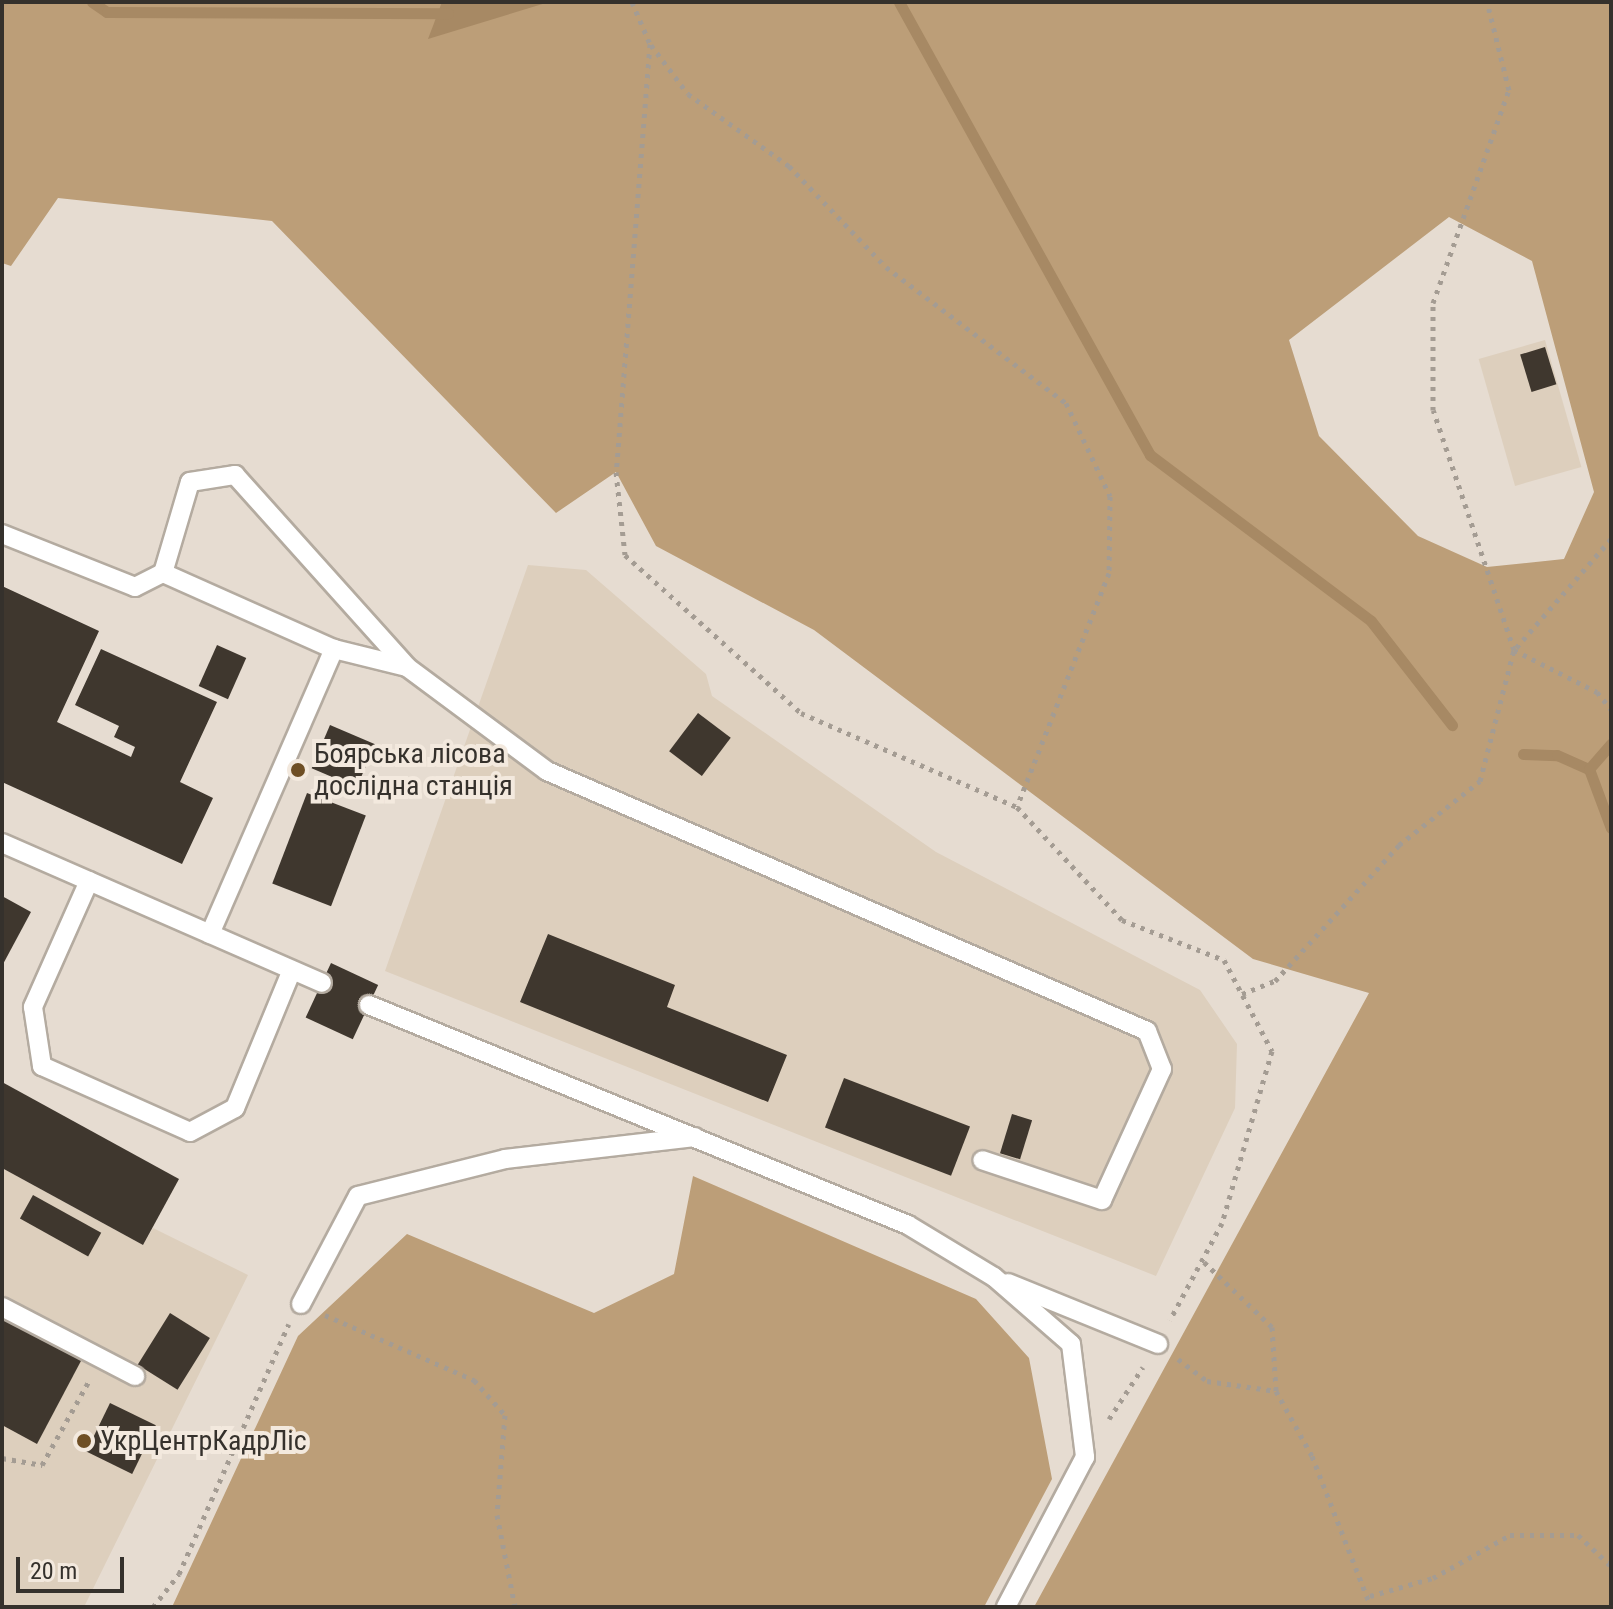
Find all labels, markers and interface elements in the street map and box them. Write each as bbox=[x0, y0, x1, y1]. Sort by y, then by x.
place label: Боярська лісова дослідна станція bbox=[314, 737, 513, 803]
marker: Боярська лісова дослідна станція bbox=[289, 761, 307, 779]
place label: УкрЦентрКадрЛіс bbox=[100, 1424, 307, 1458]
marker: УкрЦентрКадрЛіс bbox=[75, 1432, 93, 1450]
scale bar bbox=[20, 1541, 128, 1591]
text: 20 m bbox=[30, 1557, 77, 1585]

